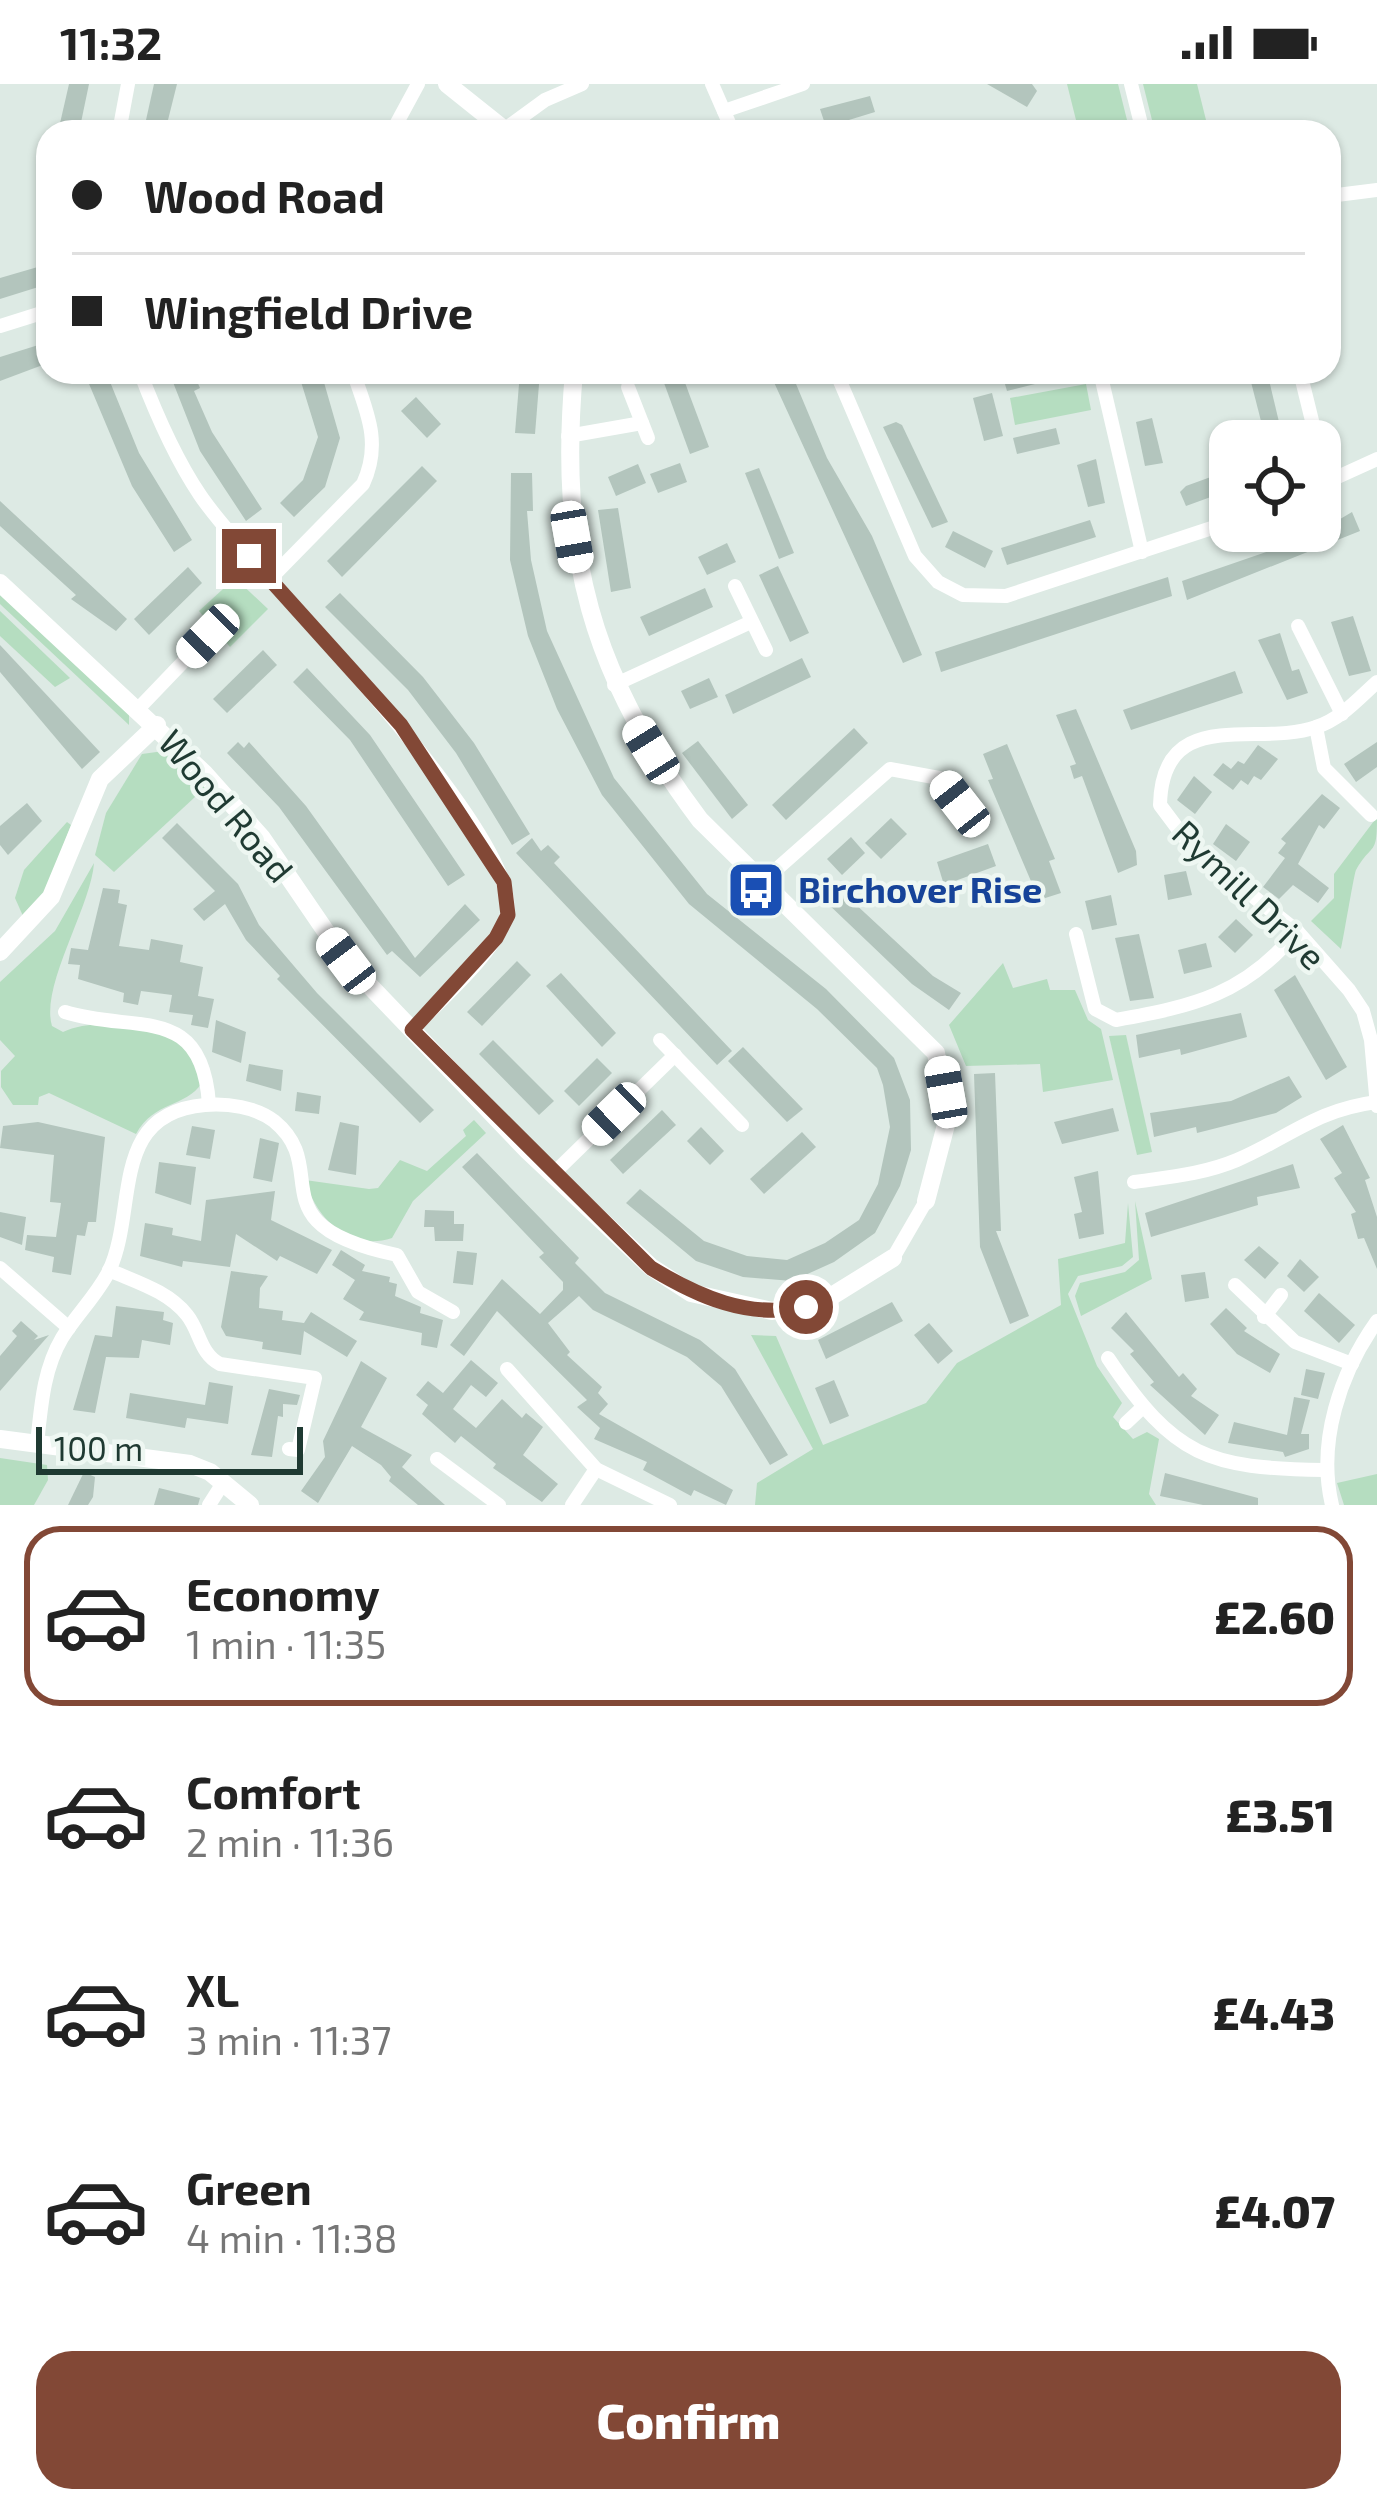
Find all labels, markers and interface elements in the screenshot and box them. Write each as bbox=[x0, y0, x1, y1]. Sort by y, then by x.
text: 11:32 bbox=[60, 15, 162, 69]
text: Wood Road bbox=[144, 168, 385, 222]
text: Wingfield Drive bbox=[144, 284, 473, 338]
map controls bbox=[1209, 420, 1341, 552]
button: locate bbox=[1209, 420, 1341, 552]
car bbox=[548, 498, 596, 576]
route end bbox=[222, 529, 276, 583]
car bbox=[170, 598, 246, 674]
car bbox=[617, 710, 685, 790]
street label: Wood Road bbox=[151, 720, 303, 890]
car bbox=[924, 765, 996, 843]
street label: Rymill Drive bbox=[1165, 810, 1335, 977]
bus stop icon: Birchover Rise bbox=[725, 859, 787, 921]
place label: Birchover Rise bbox=[798, 867, 1042, 910]
car bbox=[310, 921, 382, 1001]
car bbox=[922, 1053, 970, 1131]
car bbox=[576, 1076, 652, 1152]
route start bbox=[779, 1280, 833, 1334]
scale bar bbox=[36, 1421, 303, 1474]
text: 100 m bbox=[54, 1428, 143, 1468]
icon: car bbox=[42, 1562, 150, 1670]
text: Economy bbox=[186, 1566, 380, 1620]
text: £2.60 bbox=[1214, 1589, 1335, 1643]
text: 1 min · 11:35 bbox=[186, 1620, 386, 1667]
icon: car bbox=[42, 1760, 150, 1868]
text: Comfort bbox=[186, 1764, 361, 1818]
text: £3.51 bbox=[1226, 1787, 1335, 1841]
text: 2 min · 11:36 bbox=[186, 1818, 394, 1865]
icon: car bbox=[42, 1958, 150, 2066]
text: XL bbox=[186, 1962, 239, 2016]
text: £4.43 bbox=[1213, 1985, 1335, 2039]
text: 3 min · 11:37 bbox=[186, 2016, 391, 2063]
icon: car bbox=[42, 2156, 150, 2264]
text: Green bbox=[186, 2160, 312, 2214]
text: £4.07 bbox=[1214, 2183, 1335, 2237]
text: 4 min · 11:38 bbox=[186, 2214, 397, 2261]
button: Confirm bbox=[36, 2351, 1341, 2489]

